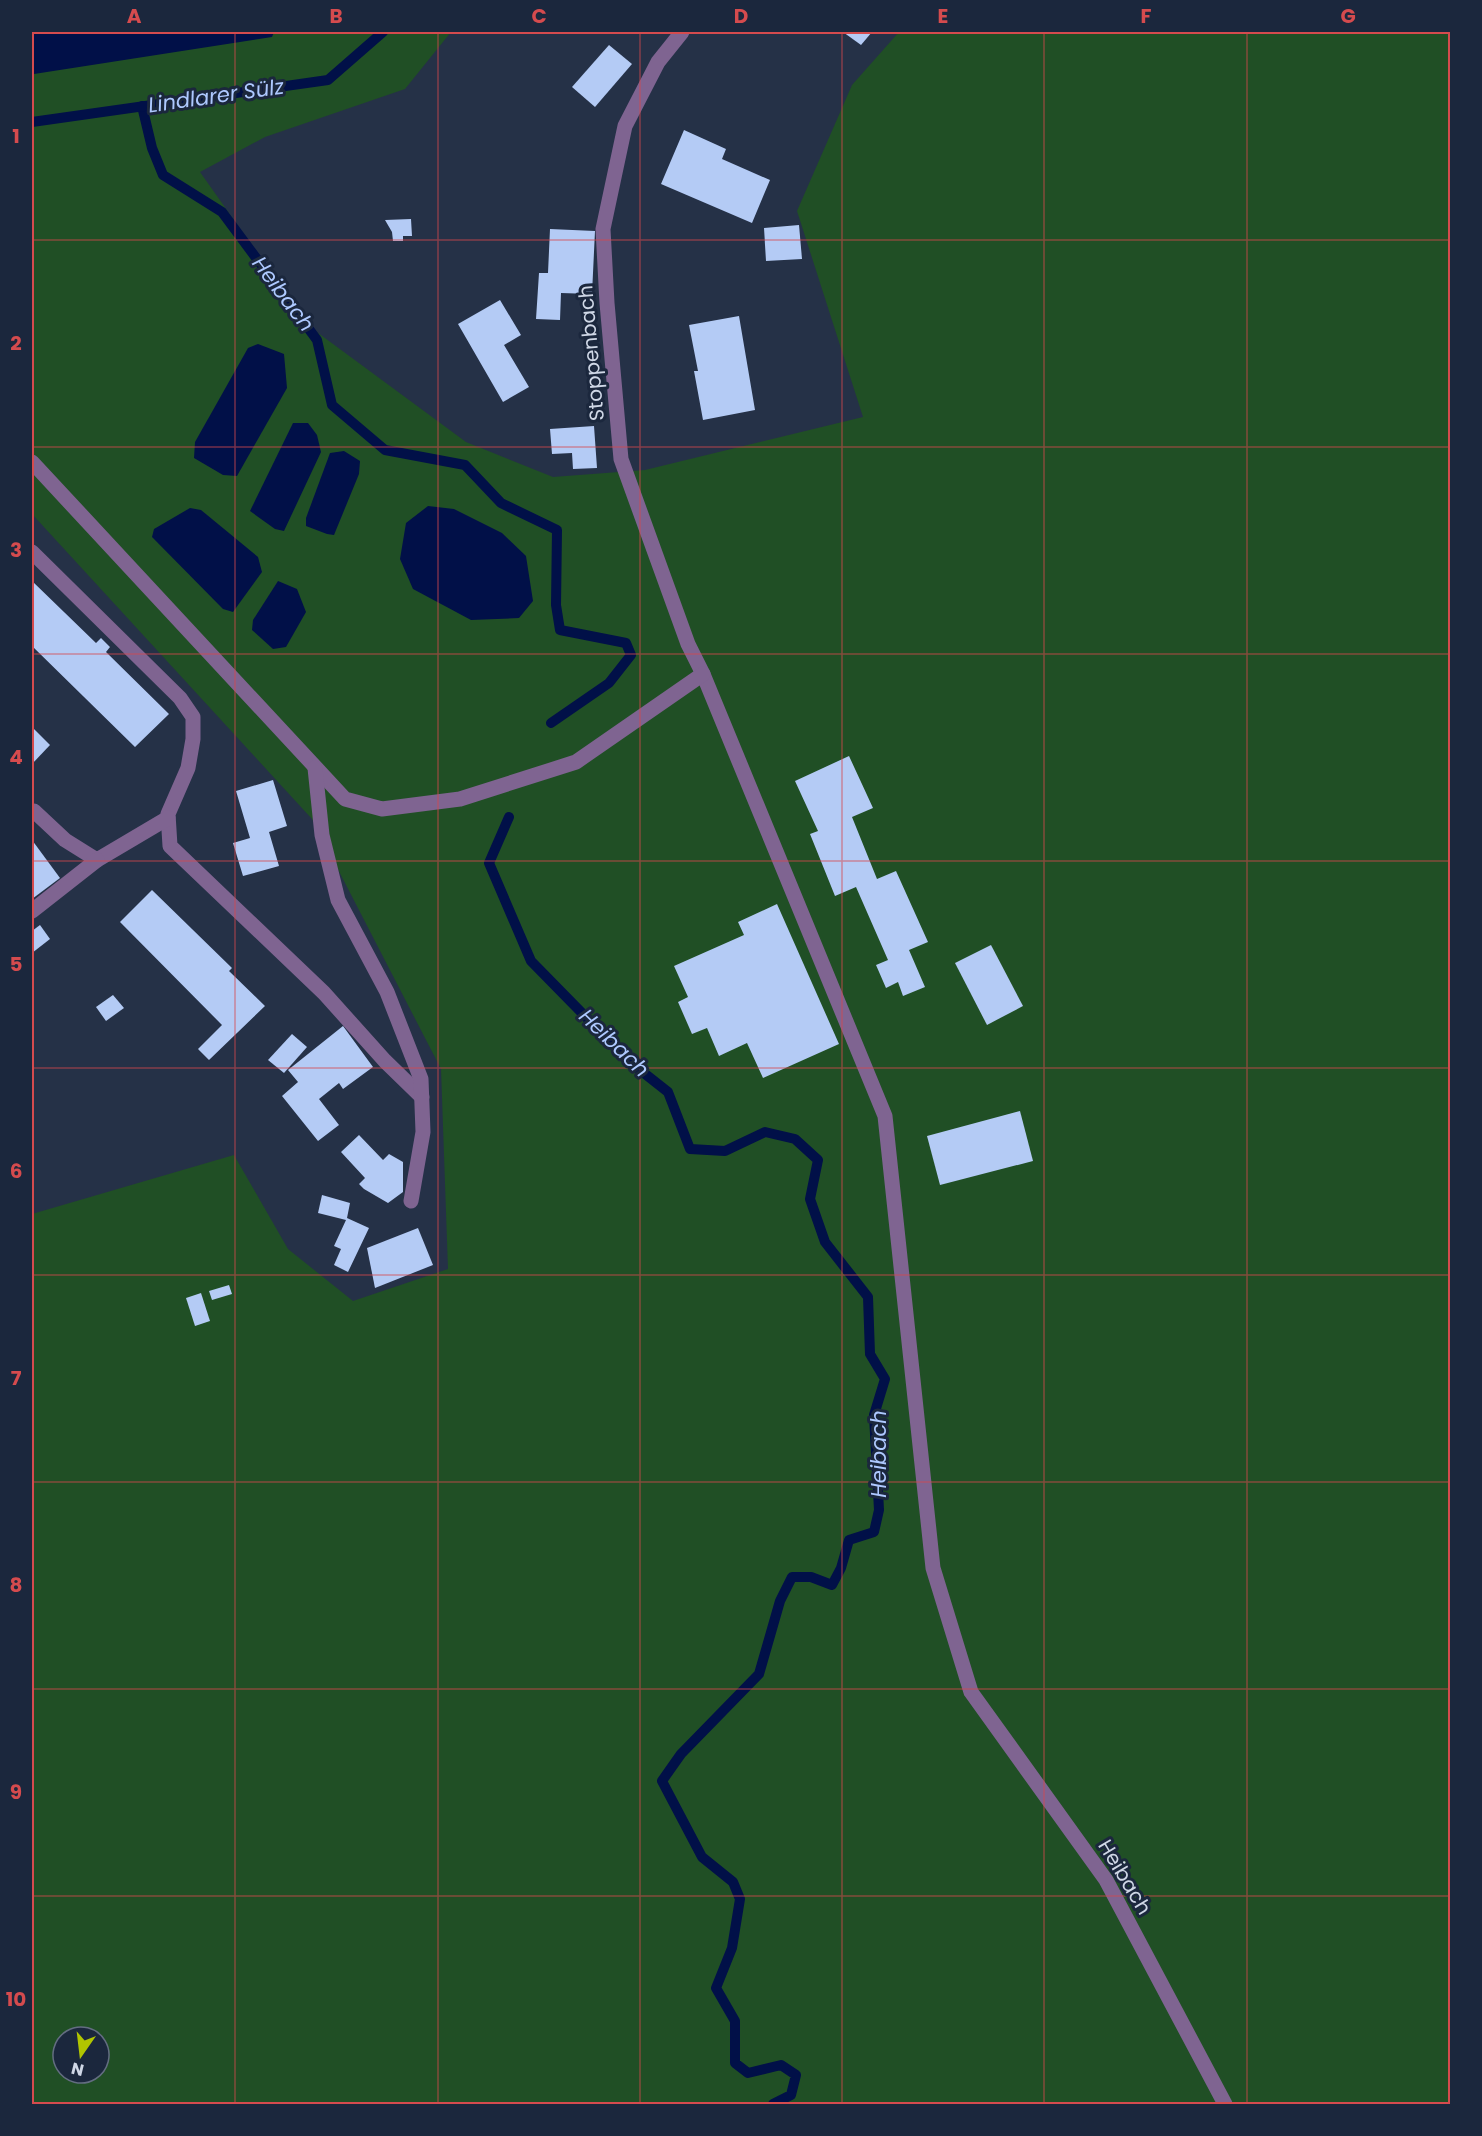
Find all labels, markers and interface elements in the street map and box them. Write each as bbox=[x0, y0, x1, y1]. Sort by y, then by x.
text: A bbox=[127, 2, 142, 30]
text: B bbox=[329, 2, 343, 30]
text: C bbox=[531, 2, 547, 30]
text: D bbox=[734, 2, 748, 30]
text: E bbox=[938, 2, 948, 30]
text: F bbox=[1141, 2, 1152, 30]
text: G bbox=[1340, 2, 1356, 30]
water label: Lindlarer Sülz bbox=[146, 72, 286, 119]
text: 1 bbox=[12, 122, 20, 150]
water label: Heibach bbox=[246, 250, 321, 337]
street label: Stoppenbach bbox=[571, 284, 611, 422]
text: 2 bbox=[10, 329, 22, 357]
text: 3 bbox=[10, 536, 22, 564]
text: 4 bbox=[9, 743, 23, 771]
text: 5 bbox=[10, 950, 23, 978]
water label: Heibach bbox=[573, 1002, 656, 1083]
text: 6 bbox=[10, 1157, 22, 1185]
text: 7 bbox=[11, 1364, 22, 1392]
water label: Heibach bbox=[864, 1410, 893, 1498]
text: 8 bbox=[10, 1571, 22, 1599]
text: 9 bbox=[10, 1778, 22, 1806]
street label: Heibach bbox=[1092, 1834, 1158, 1920]
text: 10 bbox=[6, 1985, 26, 2013]
north arrow bbox=[51, 2025, 111, 2085]
text: N bbox=[69, 2056, 86, 2082]

